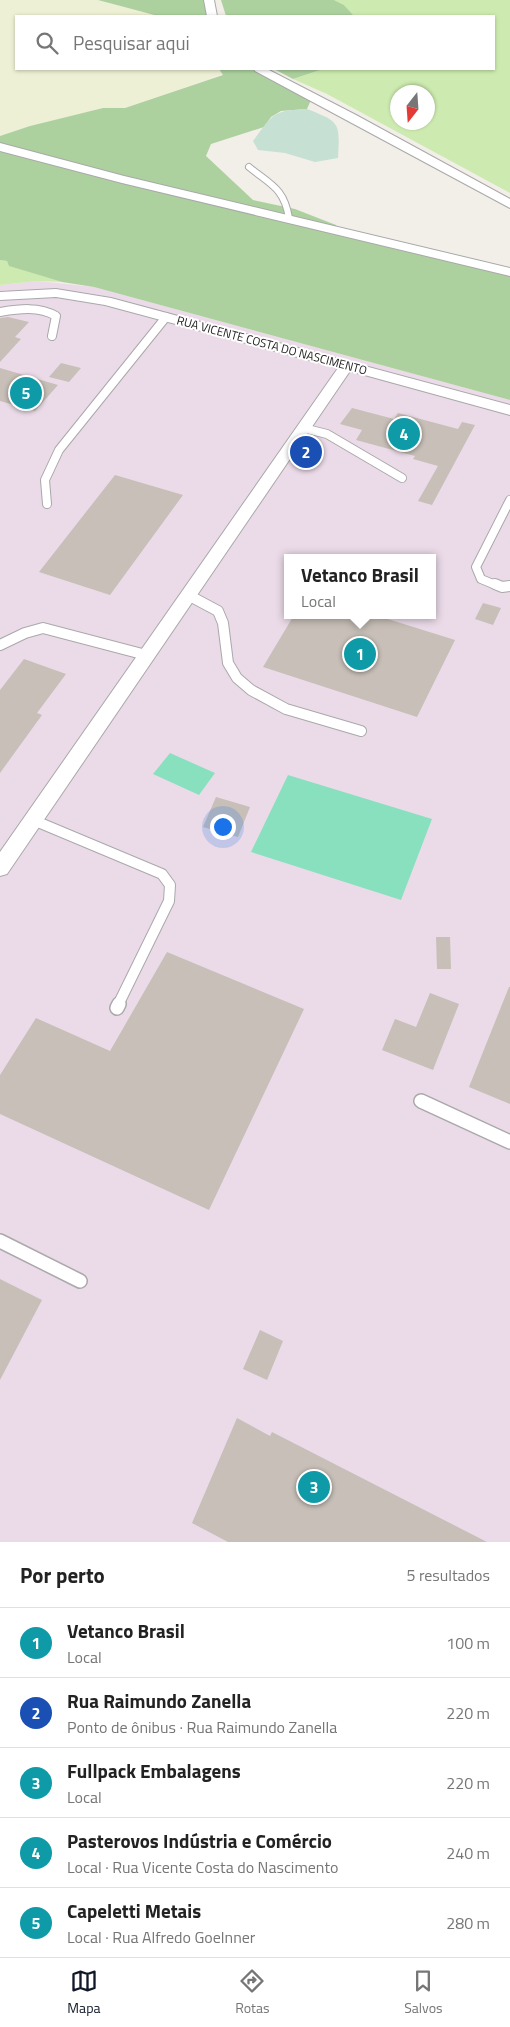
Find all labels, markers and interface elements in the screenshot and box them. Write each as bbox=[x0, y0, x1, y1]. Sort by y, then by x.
search box bbox=[15, 15, 495, 70]
text: Pesquisar aqui bbox=[73, 28, 190, 57]
icon: search bbox=[33, 29, 61, 57]
north arrow bbox=[390, 85, 435, 130]
street label: RUA VICENTE COSTA DO NASCIMENTO bbox=[175, 310, 369, 380]
pin: 5 bbox=[10, 374, 42, 412]
pin: 4 bbox=[388, 415, 420, 453]
pin: 2 bbox=[290, 433, 322, 471]
popup bbox=[284, 554, 436, 619]
text: Vetanco Brasil bbox=[301, 560, 419, 589]
text: Local bbox=[301, 589, 336, 613]
pin: 1 bbox=[344, 635, 376, 673]
your location bbox=[210, 814, 236, 840]
pin: 3 bbox=[298, 1468, 330, 1506]
text: Por perto bbox=[20, 1559, 105, 1591]
text: 5 resultados bbox=[406, 1563, 490, 1587]
text: Vetanco Brasil bbox=[67, 1616, 185, 1645]
text: 1 bbox=[32, 1631, 40, 1655]
text: 100 m bbox=[446, 1631, 490, 1655]
text: Local bbox=[67, 1645, 102, 1669]
text: Rua Raimundo Zanella bbox=[67, 1686, 251, 1715]
text: 2 bbox=[32, 1701, 40, 1725]
text: 220 m bbox=[446, 1701, 490, 1725]
text: Ponto de ônibus · Rua Raimundo Zanella bbox=[67, 1715, 337, 1739]
text: Fullpack Embalagens bbox=[67, 1756, 241, 1785]
text: 3 bbox=[32, 1771, 40, 1795]
text: 220 m bbox=[446, 1771, 490, 1795]
text: Local bbox=[67, 1785, 102, 1809]
text: Pasterovos Indústria e Comércio bbox=[67, 1826, 332, 1855]
text: 4 bbox=[32, 1841, 40, 1865]
text: 240 m bbox=[446, 1841, 490, 1865]
text: Local · Rua Vicente Costa do Nascimento bbox=[67, 1855, 338, 1879]
text: Capeletti Metais bbox=[67, 1896, 201, 1925]
text: 5 bbox=[32, 1911, 40, 1935]
text: 280 m bbox=[446, 1911, 490, 1935]
text: Local · Rua Alfredo Goelnner bbox=[67, 1925, 255, 1949]
tab: Mapa bbox=[67, 1967, 101, 2018]
tab: Rotas bbox=[235, 1967, 270, 2018]
tab: Salvos bbox=[404, 1967, 443, 2018]

